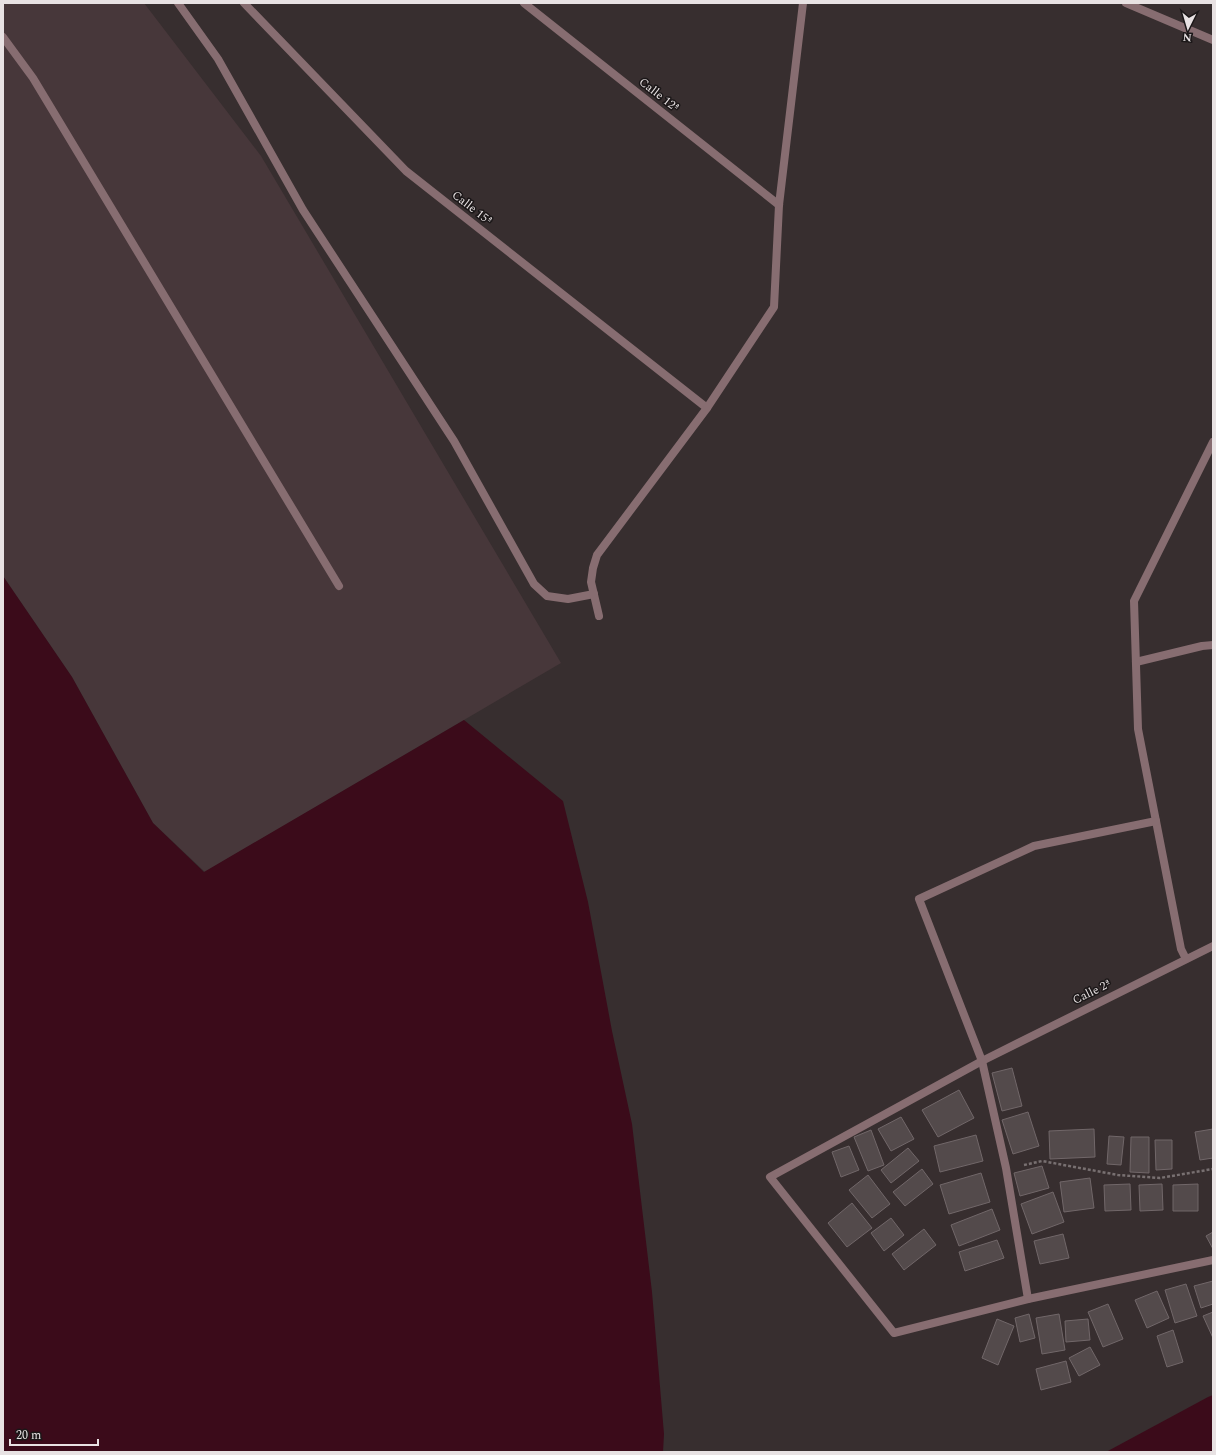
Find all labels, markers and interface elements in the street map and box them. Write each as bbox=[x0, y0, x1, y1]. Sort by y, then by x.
north arrow bbox=[1168, 8, 1208, 48]
text: N bbox=[1182, 29, 1192, 46]
street label: Calle 12ª bbox=[635, 73, 683, 117]
street label: Calle 15ª bbox=[448, 186, 496, 230]
street label: Calle 2ª bbox=[1069, 974, 1115, 1010]
scale bar bbox=[10, 1421, 98, 1447]
text: 20 m bbox=[16, 1426, 41, 1445]

